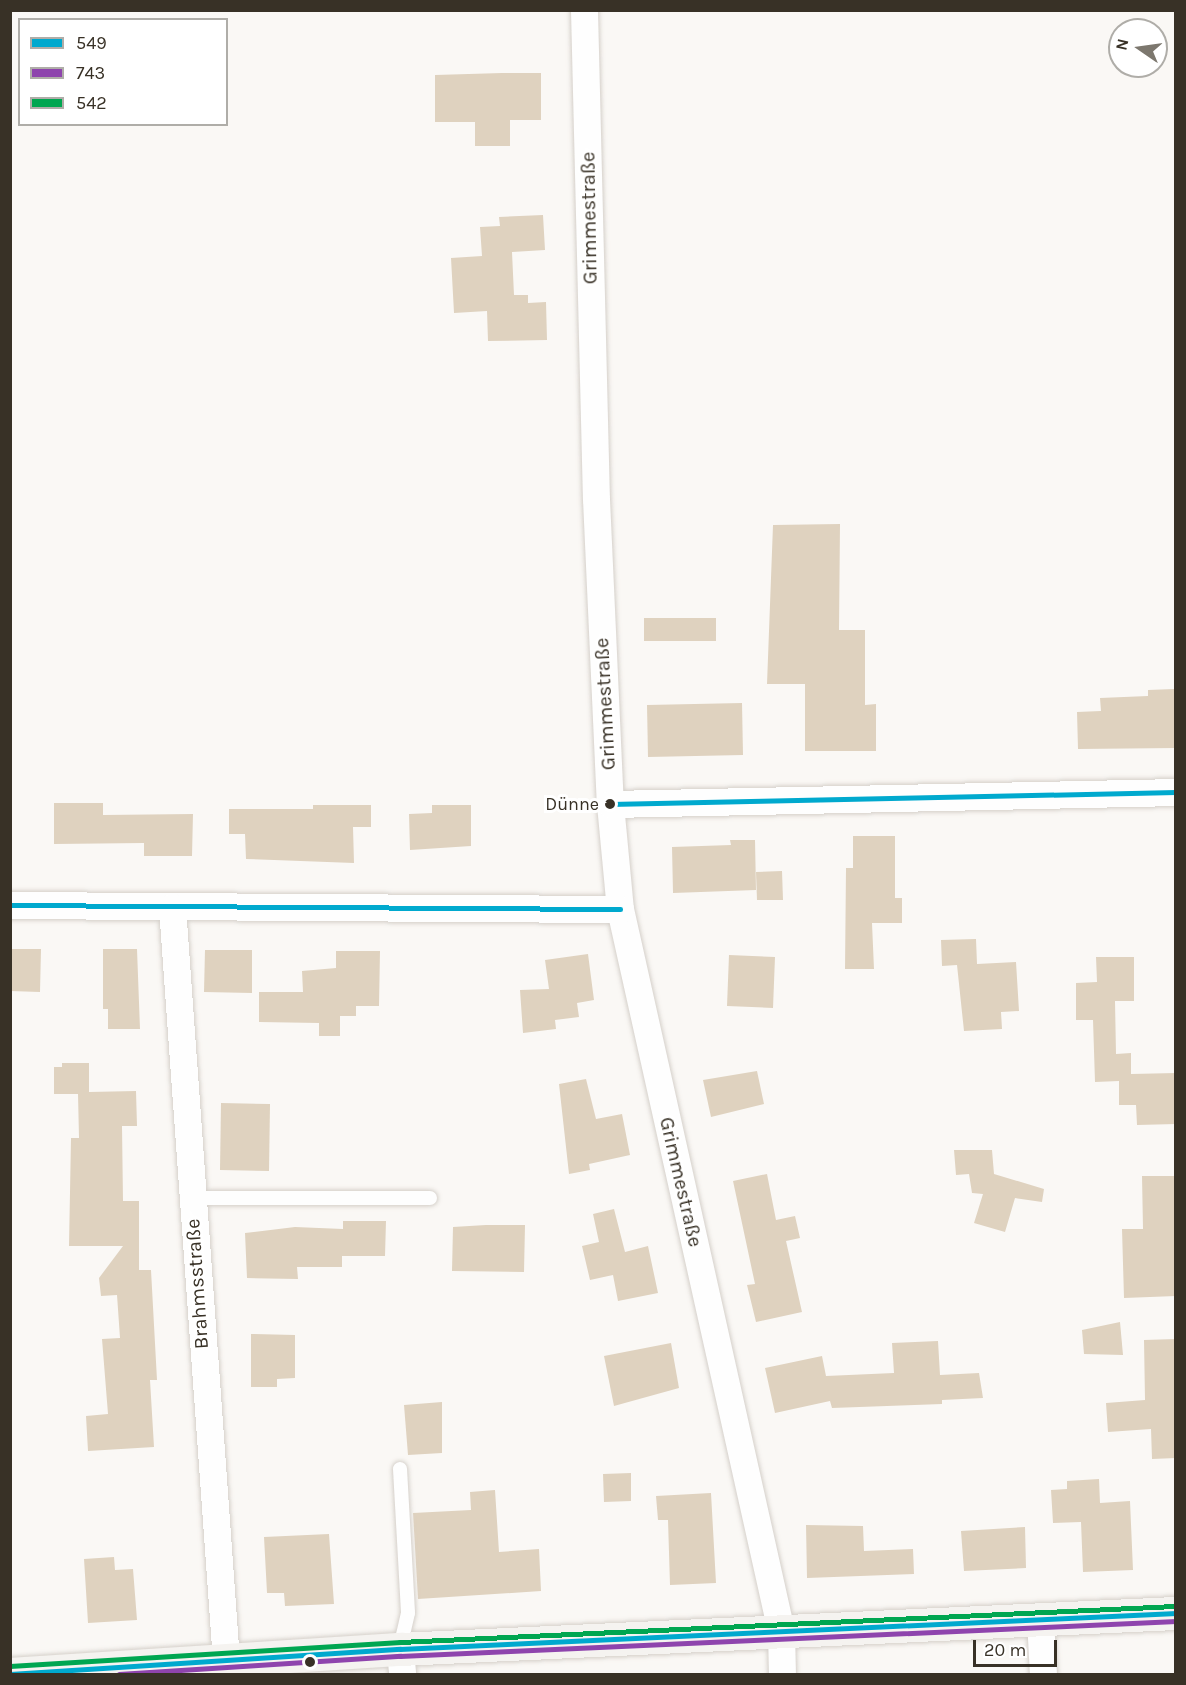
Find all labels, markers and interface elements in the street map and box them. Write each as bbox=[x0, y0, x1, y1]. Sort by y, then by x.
legend bbox=[18, 18, 228, 126]
north arrow bbox=[1108, 18, 1168, 78]
text: 549 bbox=[76, 32, 107, 54]
text: N bbox=[1111, 37, 1132, 52]
text: 743 bbox=[76, 62, 105, 84]
text: 542 bbox=[76, 92, 107, 114]
street label: Grimmestraße bbox=[576, 152, 602, 284]
street label: Grimmestraße bbox=[590, 637, 620, 771]
place label: Dünne bbox=[545, 793, 599, 815]
marker: Dünne bbox=[604, 798, 616, 810]
street label: Grimmestraße bbox=[654, 1115, 708, 1249]
street label: Brahmsstraße bbox=[180, 1218, 214, 1350]
scale bar bbox=[976, 1628, 1060, 1666]
text: 20 m bbox=[984, 1639, 1026, 1661]
unlabelled marker bbox=[304, 1656, 316, 1668]

